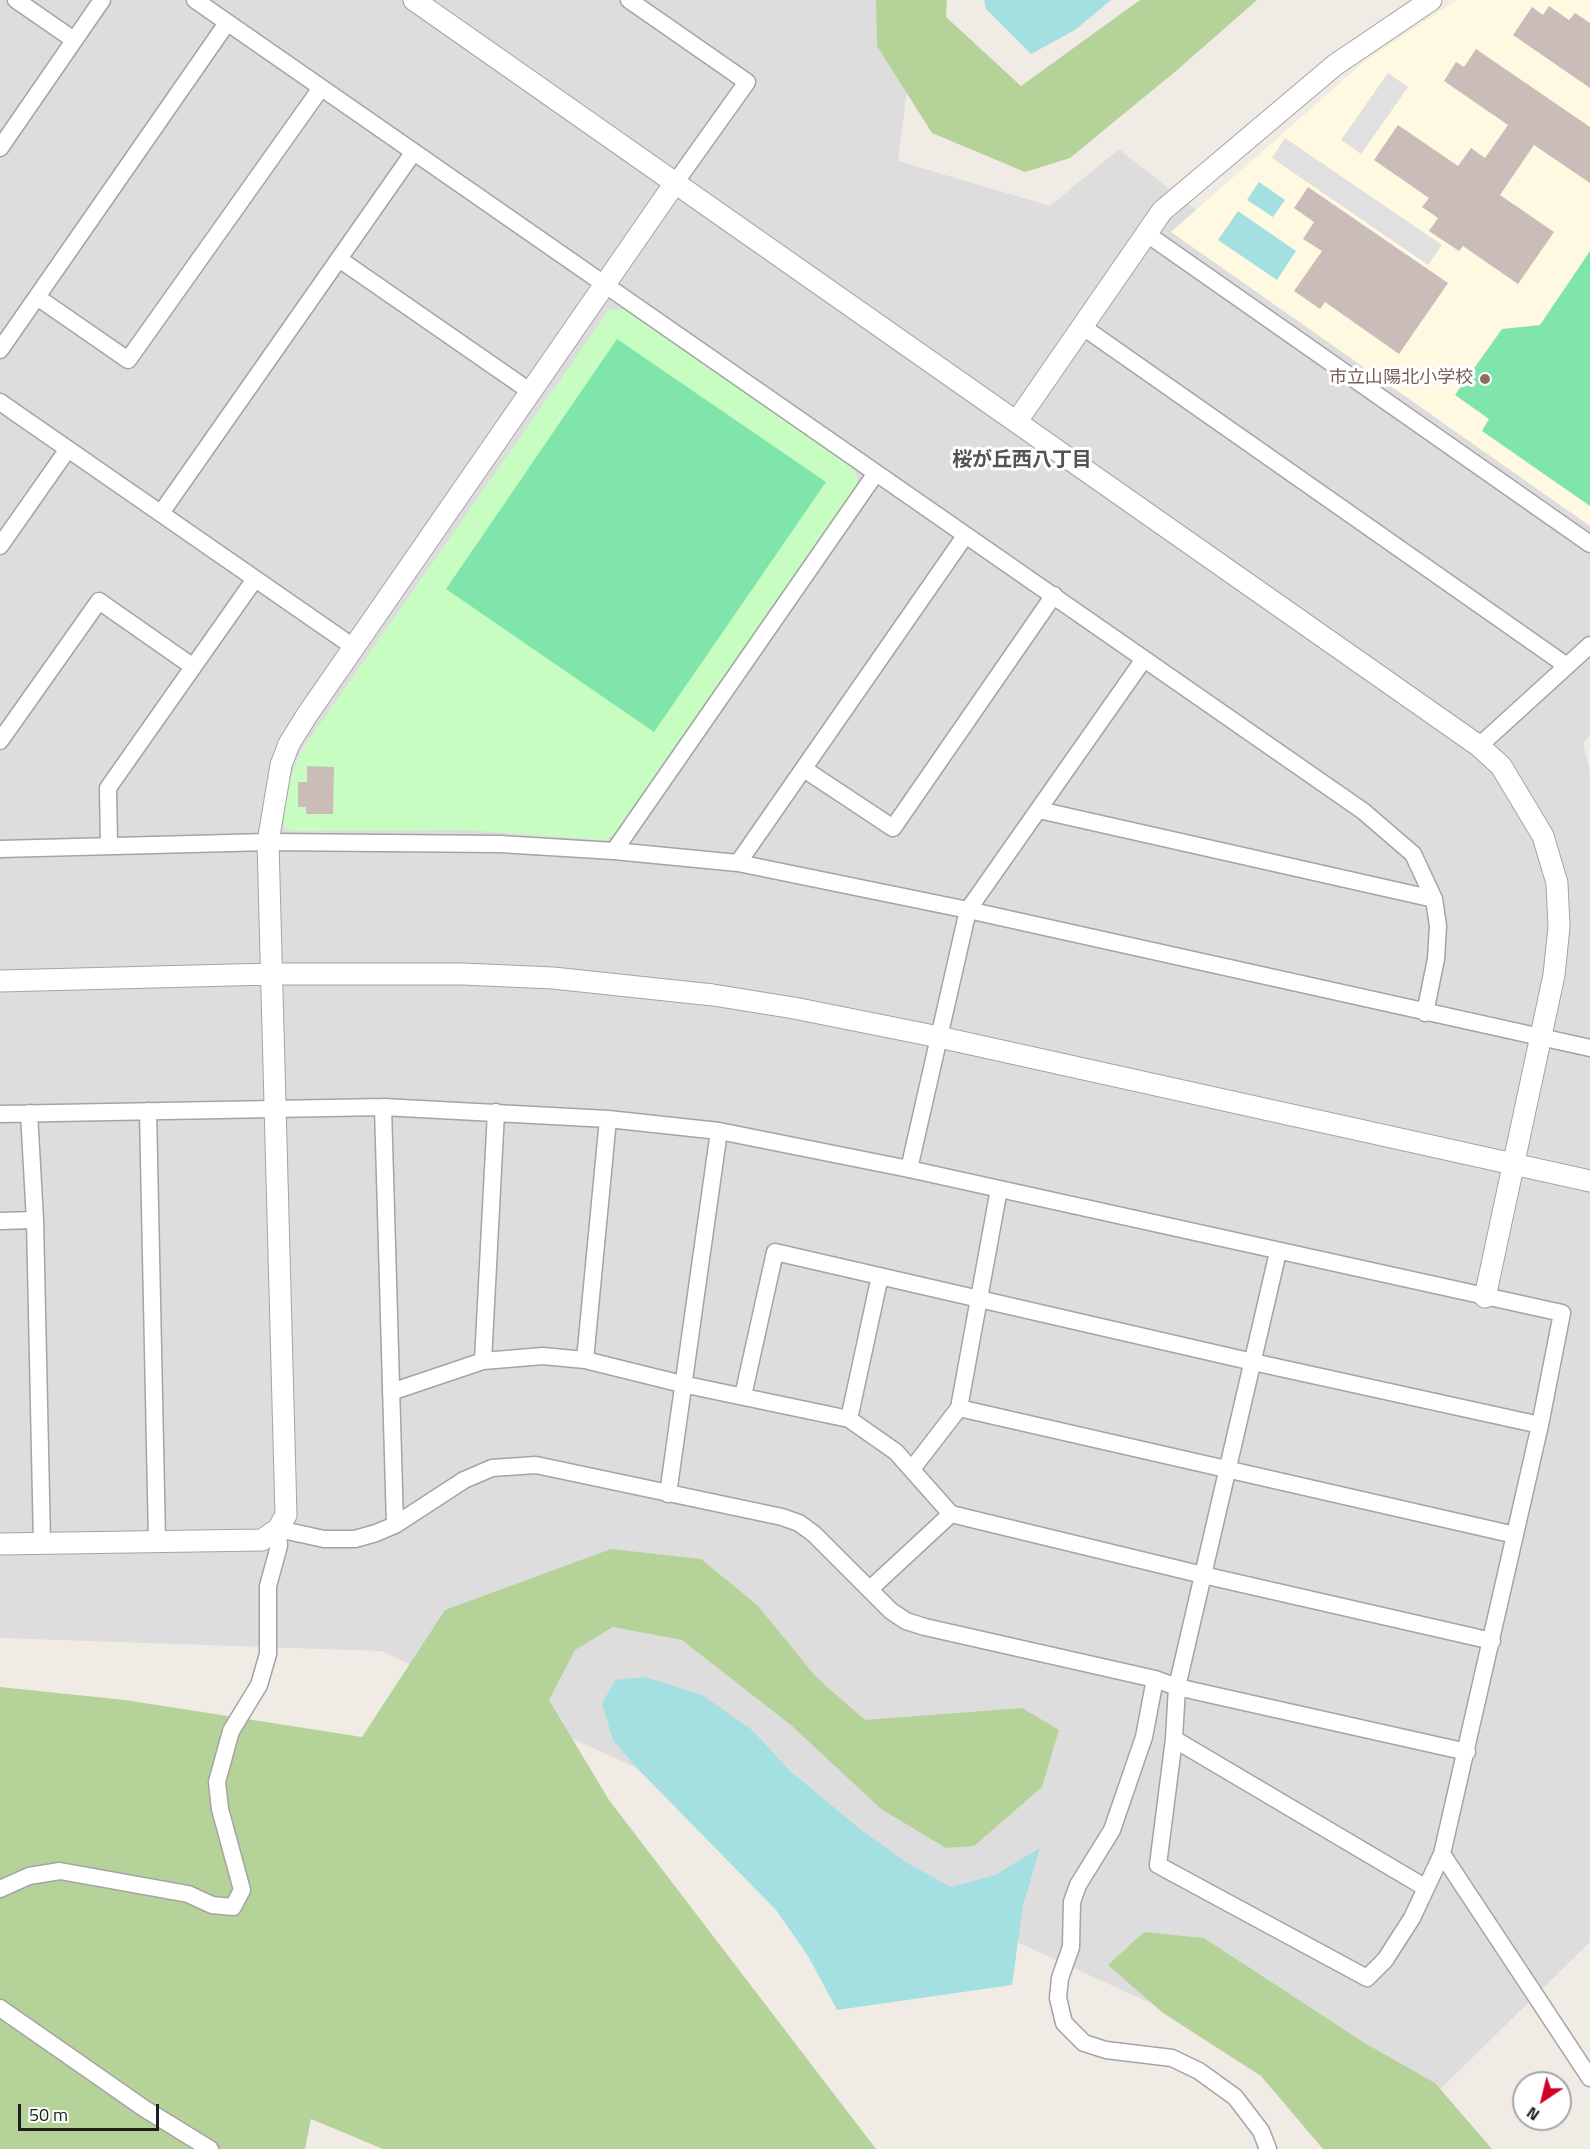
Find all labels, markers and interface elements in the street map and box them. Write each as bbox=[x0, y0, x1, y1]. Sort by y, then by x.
place label: 市立山陽北小学校 bbox=[1329, 368, 1473, 390]
marker: 市立山陽北小学校 bbox=[1478, 372, 1492, 386]
district label: 桜が丘西八丁目 bbox=[952, 449, 1092, 473]
north arrow bbox=[1512, 2071, 1572, 2131]
scale bar bbox=[21, 2092, 162, 2130]
text: 50 m bbox=[29, 2101, 68, 2128]
text: N bbox=[1521, 2101, 1544, 2127]

